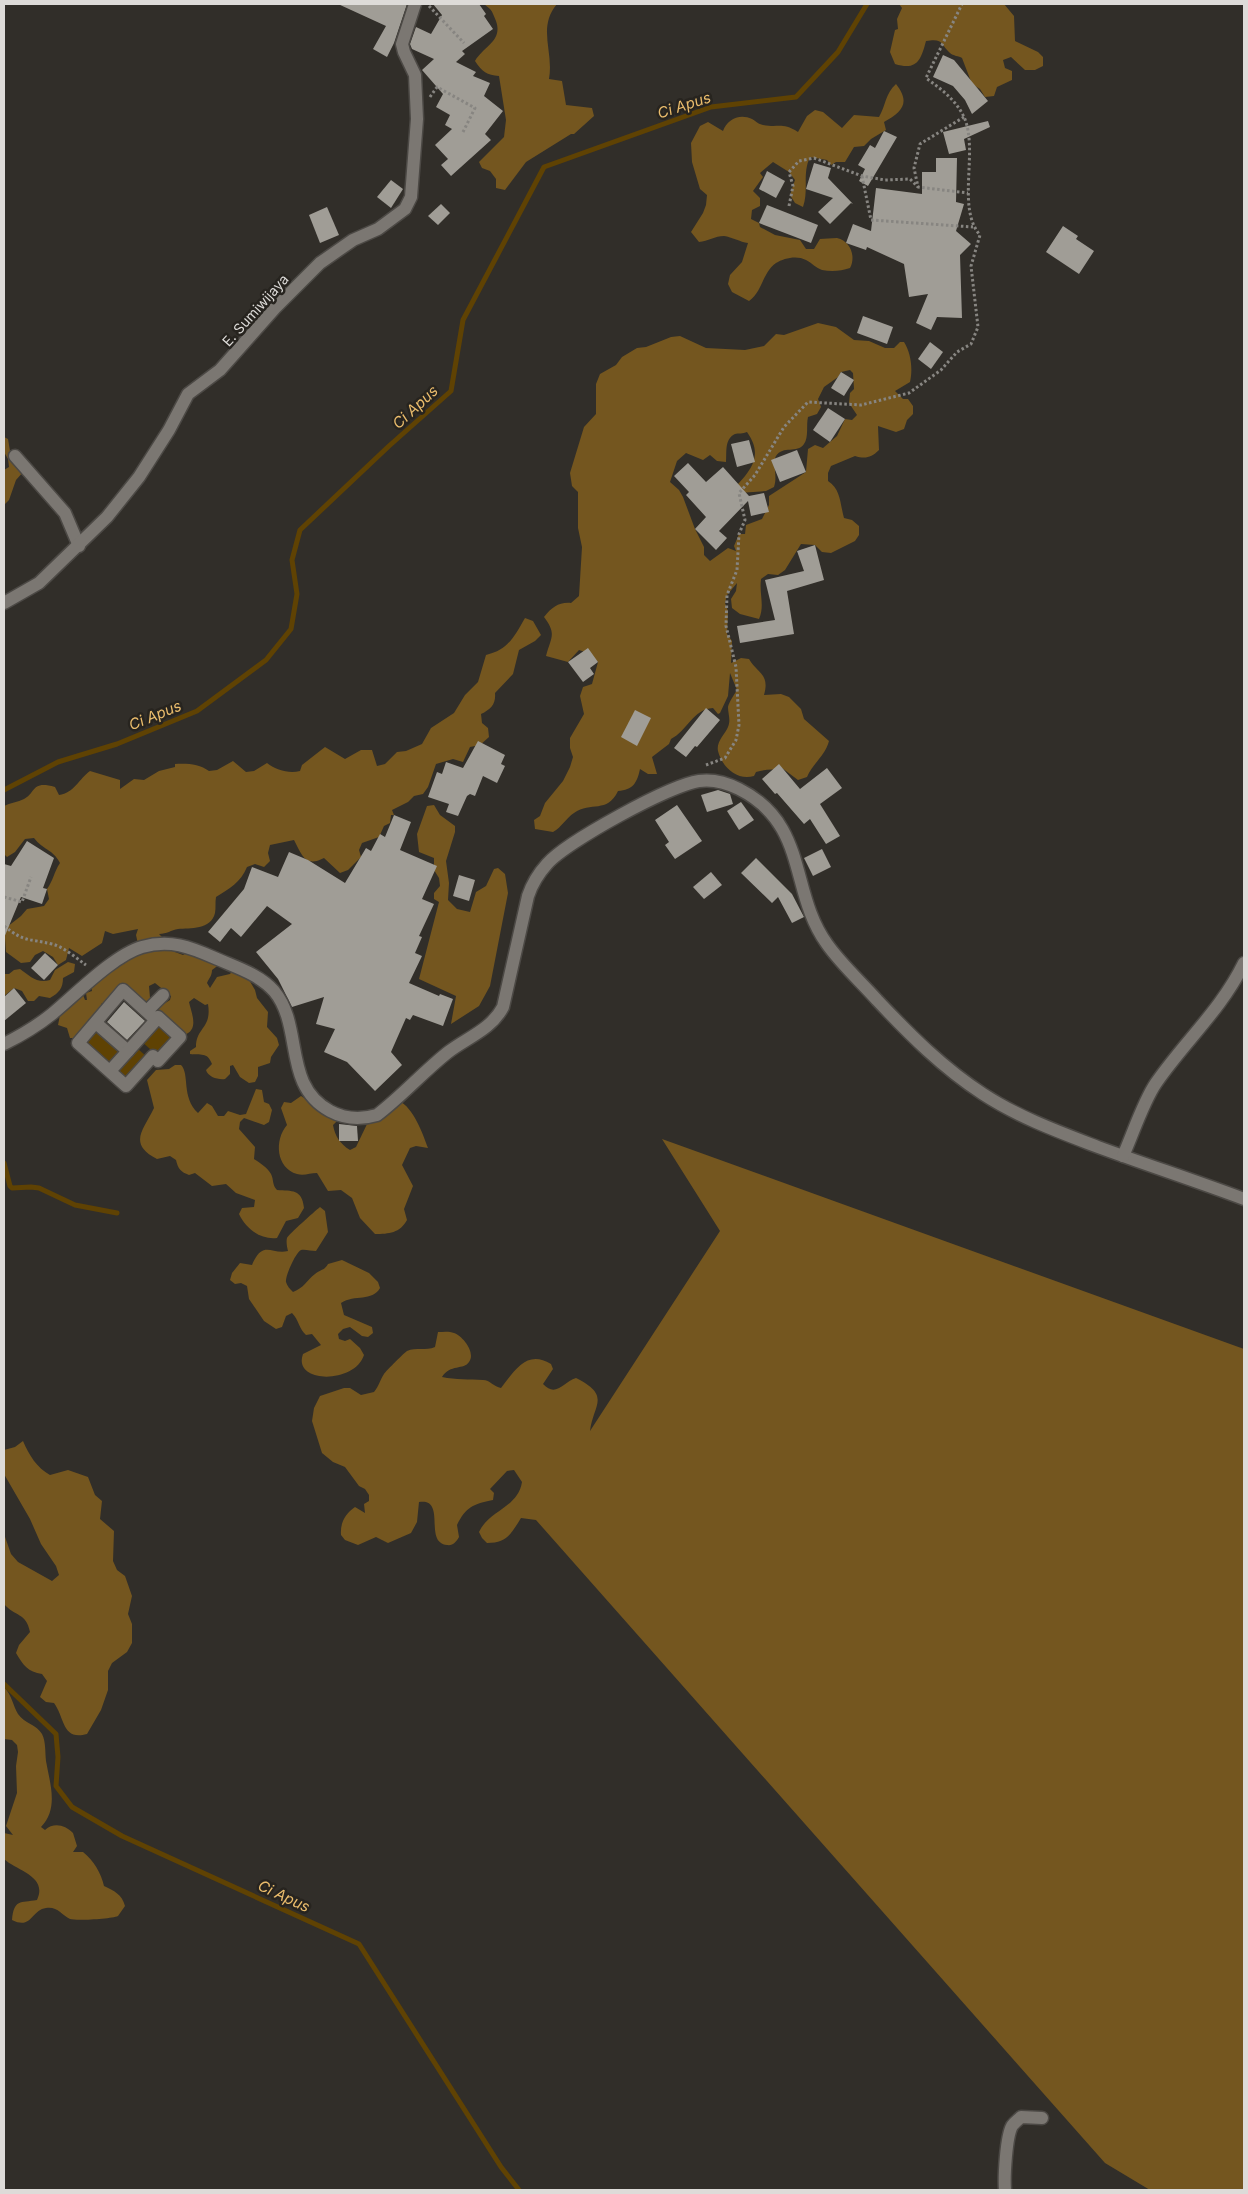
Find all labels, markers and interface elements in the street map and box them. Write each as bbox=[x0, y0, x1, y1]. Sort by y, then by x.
water label: Ci Apus bbox=[655, 87, 713, 123]
street label: E. Sumiwijaya bbox=[218, 271, 292, 349]
water label: Ci Apus bbox=[388, 381, 442, 433]
water label: Ci Apus bbox=[126, 696, 184, 734]
water label: Ci Apus bbox=[255, 1876, 313, 1916]

